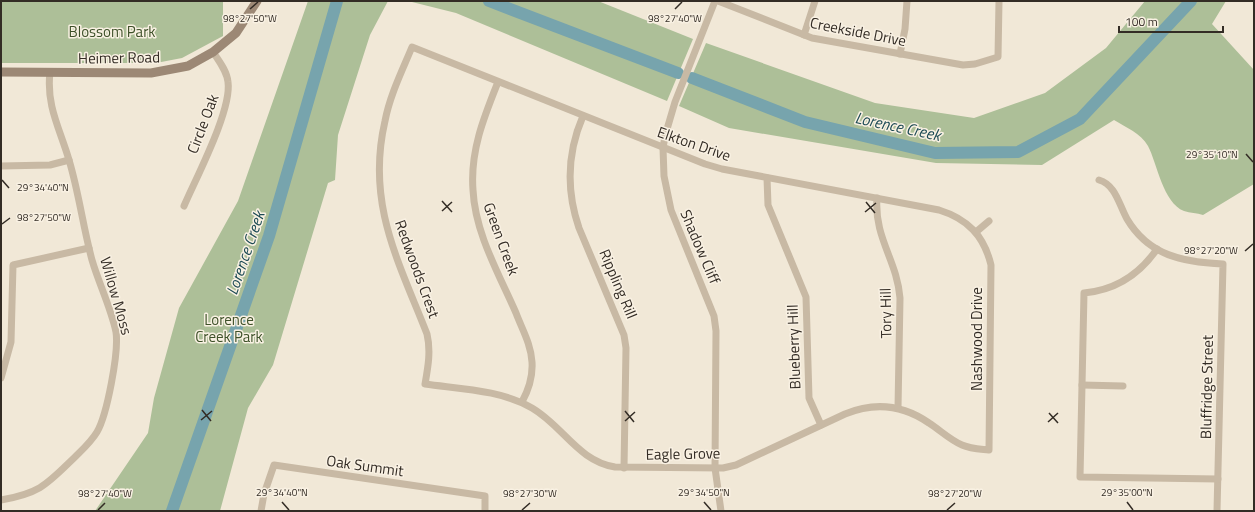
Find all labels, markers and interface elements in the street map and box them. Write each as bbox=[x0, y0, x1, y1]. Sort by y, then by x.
scale bar bbox=[1119, 8, 1223, 34]
text: 98°27'50"W bbox=[223, 11, 277, 26]
text: 98°27'40"W bbox=[648, 11, 702, 26]
street label: Creekside Drive bbox=[808, 11, 908, 52]
text: 100 m bbox=[1125, 12, 1158, 31]
park label: Blossom Park bbox=[68, 20, 156, 43]
street label: Heimer Road bbox=[78, 45, 160, 70]
street label: Circle Oak bbox=[181, 91, 224, 157]
water label: Lorence Creek bbox=[853, 105, 945, 147]
street label: Elkton Drive bbox=[654, 120, 734, 167]
text: 29°35'10"N bbox=[1186, 147, 1238, 162]
text: 29°34'40"N bbox=[17, 180, 69, 195]
street label: Green Creek bbox=[478, 199, 525, 279]
water label: Lorence Creek bbox=[220, 206, 271, 298]
street label: Shadow Cliff bbox=[674, 206, 727, 288]
text: 98°27'50"W bbox=[17, 210, 71, 225]
street label: Redwoods Crest bbox=[389, 217, 446, 322]
text: 98°27'20"W bbox=[1184, 243, 1238, 258]
street label: Rippling Rill bbox=[593, 245, 643, 322]
street label: Willow Moss bbox=[94, 254, 139, 338]
street label: Nashwood Drive bbox=[965, 287, 988, 391]
street label: Tory Hill bbox=[874, 288, 897, 338]
street label: Blueberry Hill bbox=[781, 304, 806, 390]
park label: Lorence Creek Park bbox=[195, 308, 263, 348]
street label: Bluffridge Street bbox=[1194, 334, 1219, 439]
street label: Eagle Grove bbox=[645, 441, 720, 466]
street label: Oak Summit bbox=[325, 449, 406, 482]
text: 29°34'40"N bbox=[256, 485, 308, 500]
text: 29°34'50"N bbox=[678, 485, 730, 500]
text: 29°35'00"N bbox=[1101, 485, 1153, 500]
text: 98°27'40"W bbox=[78, 486, 132, 501]
text: 98°27'30"W bbox=[503, 486, 557, 501]
text: 98°27'20"W bbox=[928, 486, 982, 501]

